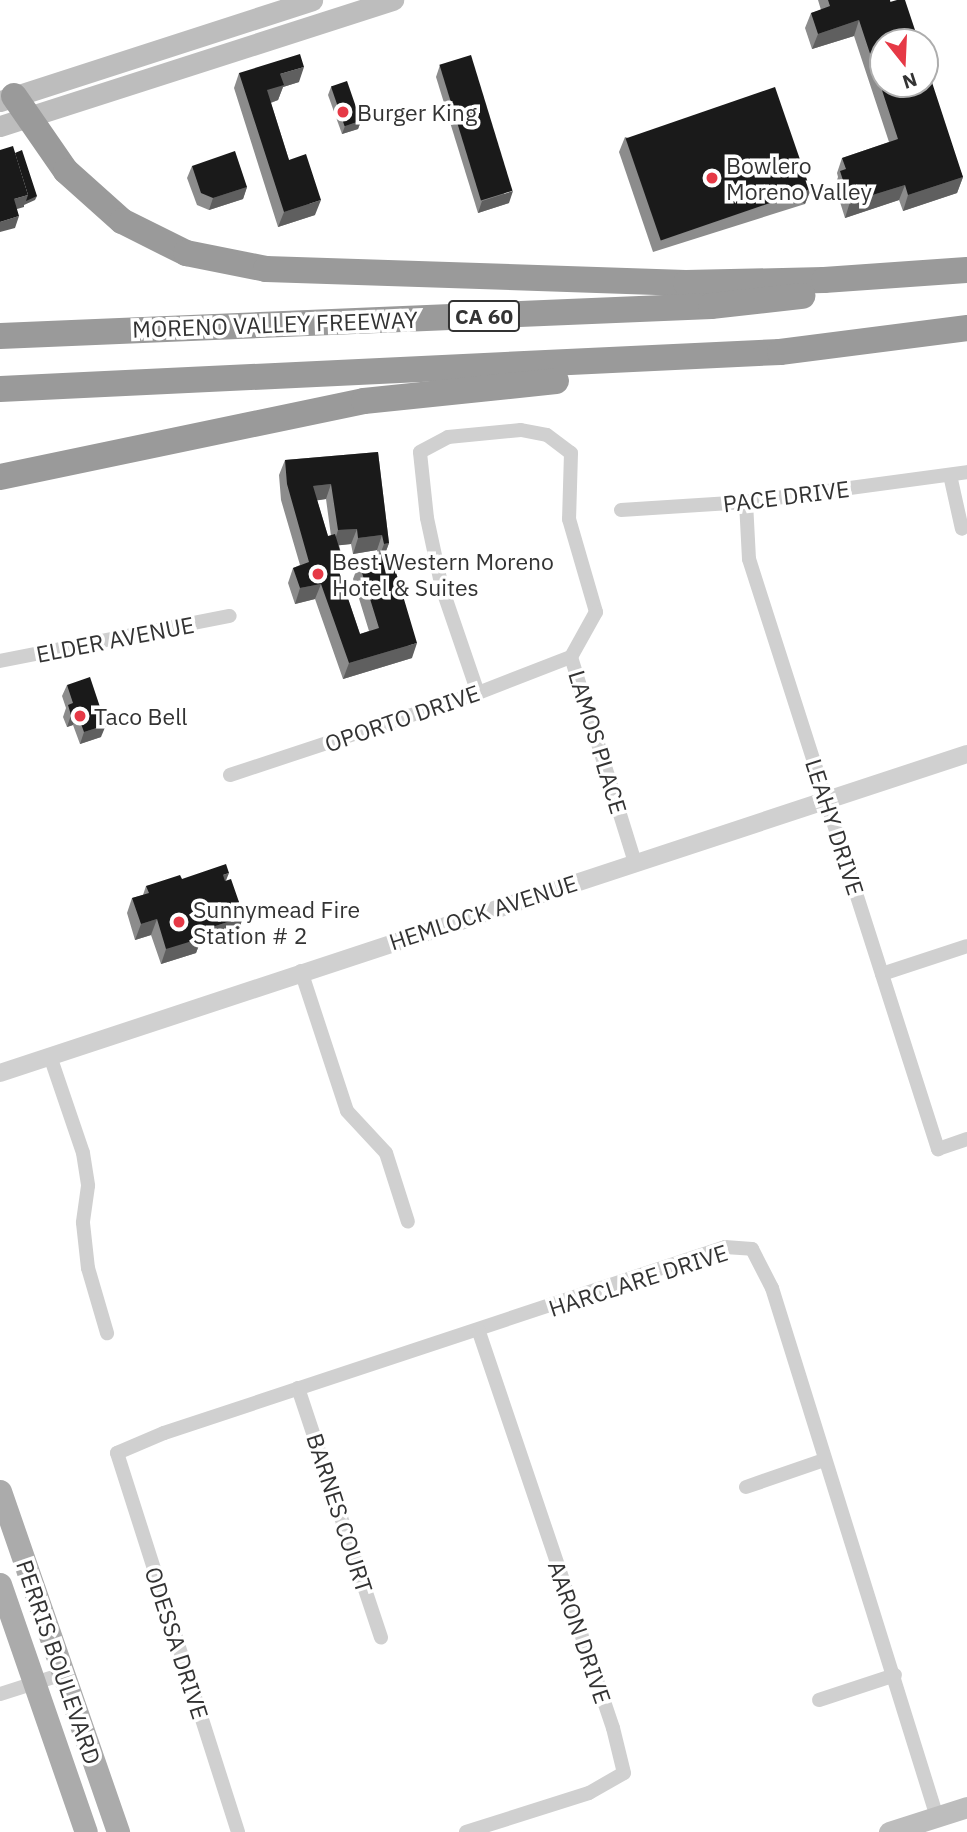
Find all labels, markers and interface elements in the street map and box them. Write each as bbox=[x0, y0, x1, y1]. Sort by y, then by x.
north arrow bbox=[869, 28, 939, 98]
text: N bbox=[900, 68, 920, 95]
place label: Burger King bbox=[357, 98, 477, 126]
marker: Burger King bbox=[335, 104, 351, 120]
place label: Bowlero Moreno Valley bbox=[726, 151, 872, 205]
marker: Bowlero Moreno Valley bbox=[704, 170, 720, 186]
road number: CA 60 bbox=[447, 298, 521, 334]
street label: MORENO VALLEY FREEWAY bbox=[132, 305, 418, 343]
street label: PACE DRIVE bbox=[721, 475, 851, 517]
place label: Best Western Moreno Hotel & Suites bbox=[332, 547, 554, 601]
marker: Best Western Moreno Hotel & Suites bbox=[310, 566, 326, 582]
street label: ELDER AVENUE bbox=[34, 610, 196, 668]
street label: LAMOS PLACE bbox=[563, 667, 633, 817]
street label: OPORTO DRIVE bbox=[321, 679, 483, 757]
place label: Taco Bell bbox=[94, 702, 188, 730]
marker: Taco Bell bbox=[72, 708, 88, 724]
street label: LEAHY DRIVE bbox=[800, 755, 870, 899]
street label: HEMLOCK AVENUE bbox=[385, 869, 581, 955]
place label: Sunnymead Fire Station # 2 bbox=[193, 895, 360, 949]
marker: Sunnymead Fire Station # 2 bbox=[171, 914, 187, 930]
street label: HARCLARE DRIVE bbox=[545, 1238, 731, 1322]
street label: BARNES COURT bbox=[301, 1430, 379, 1596]
street label: PERRIS BOULEVARD bbox=[11, 1556, 107, 1768]
street label: AARON DRIVE bbox=[543, 1557, 617, 1707]
street label: ODESSA DRIVE bbox=[139, 1563, 215, 1723]

